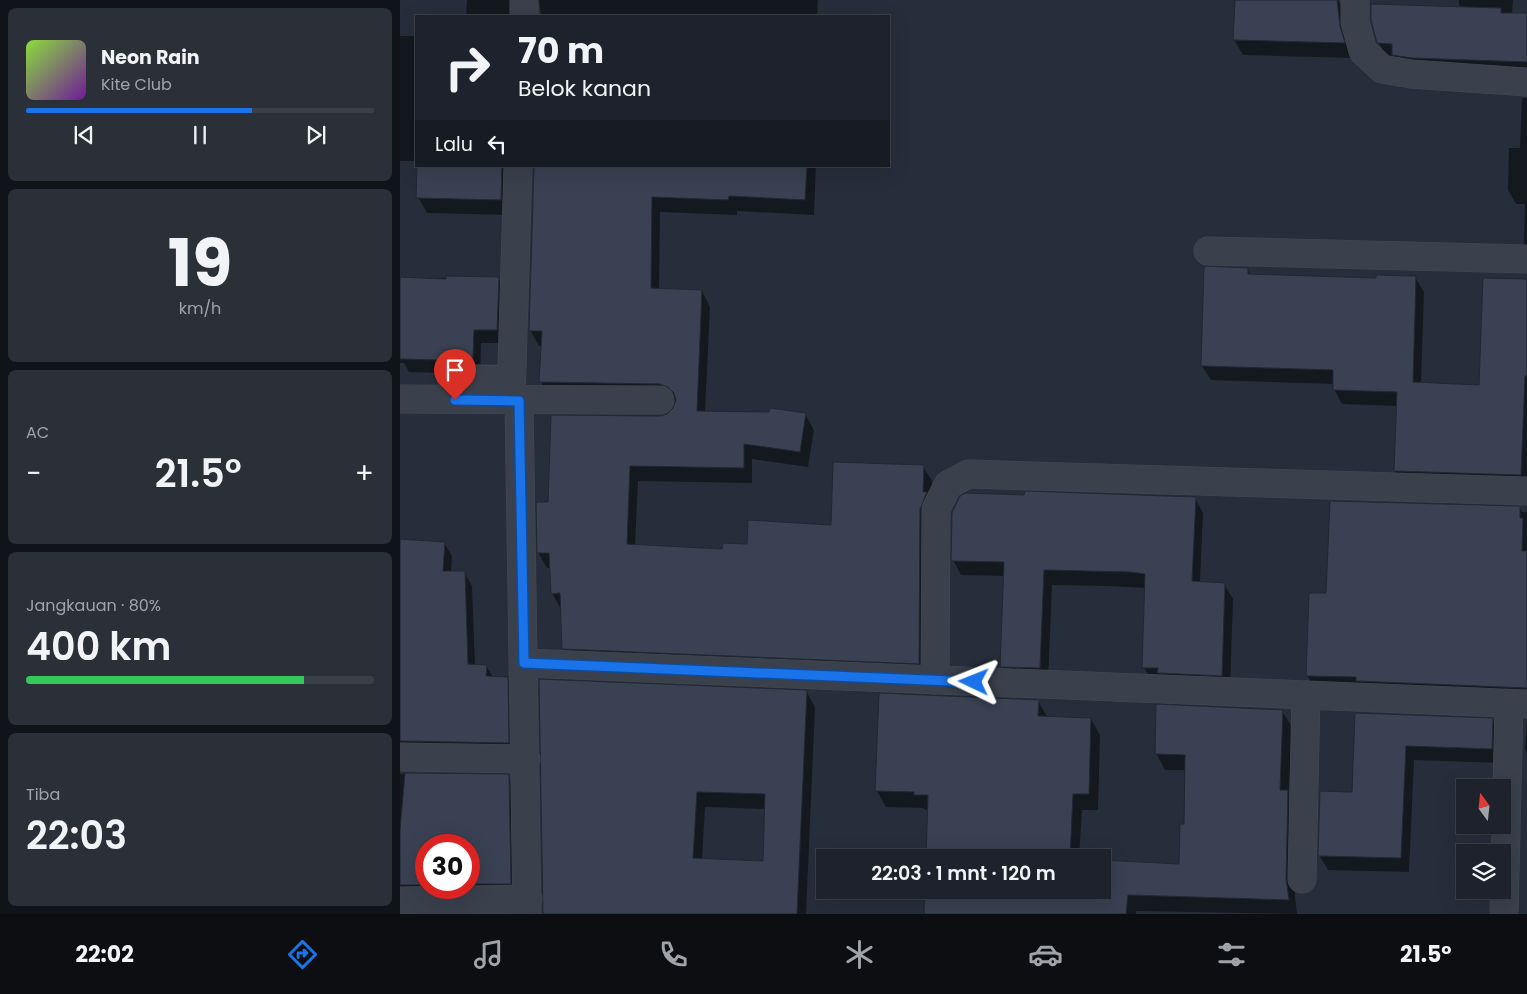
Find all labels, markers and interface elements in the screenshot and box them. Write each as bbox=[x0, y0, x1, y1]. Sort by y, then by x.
text: 70 m bbox=[518, 26, 604, 75]
icon: right bbox=[435, 35, 500, 100]
text: Neon Rain bbox=[101, 44, 200, 71]
text: Kite Club bbox=[101, 73, 172, 96]
text: Belok kanan bbox=[518, 73, 651, 104]
icon: previous bbox=[70, 121, 98, 149]
icon: pause bbox=[186, 121, 214, 149]
icon: next bbox=[302, 121, 330, 149]
icon: left bbox=[483, 130, 511, 158]
text: Lalu bbox=[435, 131, 473, 158]
text: 19 bbox=[168, 218, 232, 309]
text: km/h bbox=[179, 297, 221, 320]
pin bbox=[434, 349, 476, 400]
icon: arrive bbox=[441, 356, 469, 384]
text: AC bbox=[26, 421, 49, 444]
text: 21.5° bbox=[155, 447, 242, 500]
text: − bbox=[26, 454, 41, 493]
text: + bbox=[355, 454, 374, 493]
text: Jangkauan · 80% bbox=[26, 594, 161, 617]
text: 400 km bbox=[26, 620, 171, 673]
position arrow bbox=[947, 655, 999, 707]
north arrow bbox=[1456, 779, 1511, 834]
map controls bbox=[1456, 779, 1511, 899]
text: Tiba bbox=[26, 783, 60, 806]
text: 22:03 bbox=[26, 809, 127, 862]
speed limit sign: 30 bbox=[415, 834, 480, 899]
button: layers bbox=[1456, 844, 1511, 899]
text: 22:03 · 1 mnt · 120 m bbox=[871, 860, 1056, 887]
icon: directions bbox=[285, 937, 320, 972]
icon: music bbox=[471, 937, 506, 972]
icon: phone bbox=[656, 937, 691, 972]
icon: climate bbox=[842, 937, 877, 972]
icon: car bbox=[1028, 937, 1063, 972]
icon: filters bbox=[1214, 937, 1249, 972]
text: 22:02 bbox=[75, 939, 134, 970]
text: 21.5° bbox=[1400, 939, 1451, 970]

